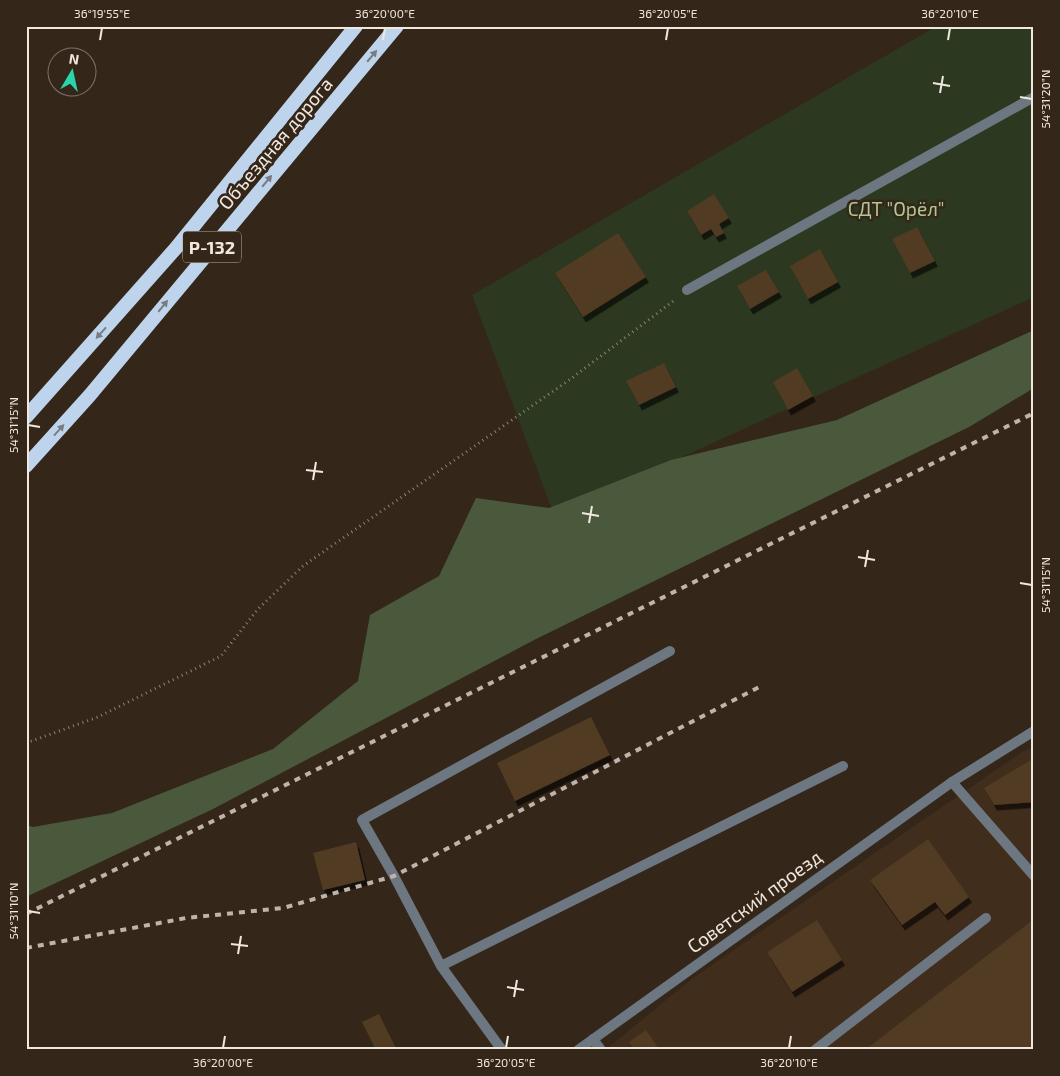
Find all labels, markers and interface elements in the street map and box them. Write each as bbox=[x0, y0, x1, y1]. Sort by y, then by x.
text: 36°19'55"E bbox=[74, 6, 130, 20]
text: 36°20'00"E bbox=[355, 6, 415, 20]
text: 36°20'05"E bbox=[638, 6, 698, 20]
text: 36°20'10"E bbox=[921, 6, 979, 20]
north arrow bbox=[48, 48, 98, 98]
text: N bbox=[68, 49, 80, 68]
one-way arrow bbox=[366, 51, 378, 63]
text: 54°31'20"N bbox=[1038, 70, 1052, 128]
street label: Объездная дорога bbox=[213, 72, 337, 214]
one-way arrow bbox=[262, 174, 273, 187]
park label: СДТ "Орёл" bbox=[848, 197, 944, 220]
road number: Р-132 bbox=[183, 232, 241, 262]
one-way arrow bbox=[158, 299, 169, 312]
one-way arrow bbox=[95, 326, 107, 338]
text: 54°31'15"N bbox=[6, 397, 20, 453]
one-way arrow bbox=[53, 424, 65, 436]
text: 54°31'15"N bbox=[1038, 557, 1052, 613]
street label: Советский проезд bbox=[682, 844, 826, 958]
text: 54°31'10"N bbox=[6, 883, 20, 939]
text: 36°20'00"E bbox=[193, 1055, 253, 1069]
text: 36°20'05"E bbox=[476, 1055, 536, 1069]
text: 36°20'10"E bbox=[760, 1055, 818, 1069]

